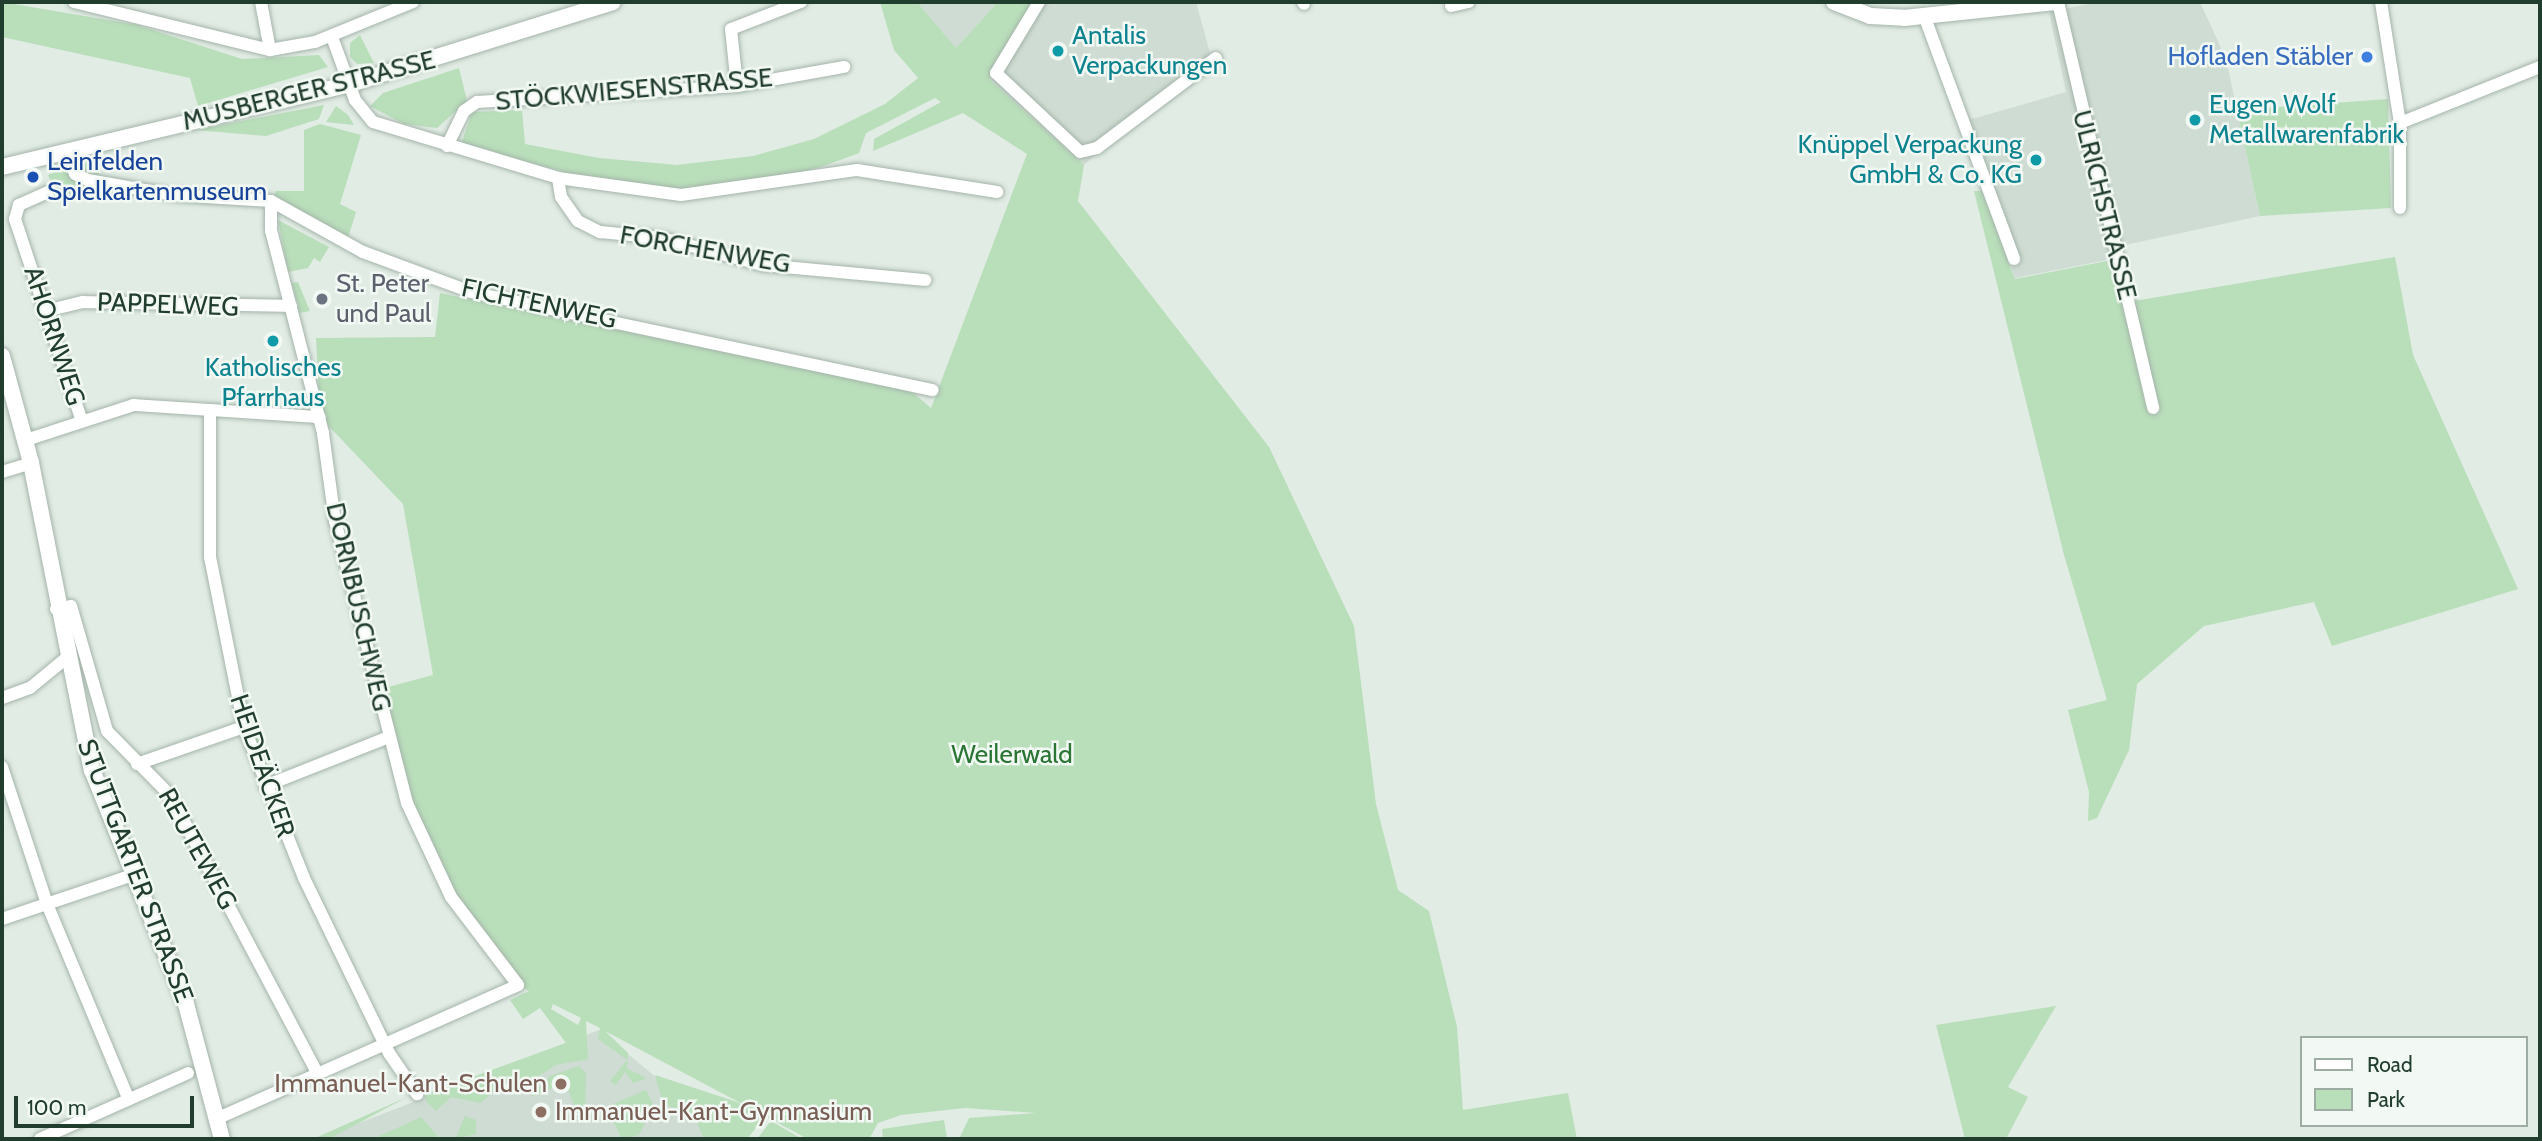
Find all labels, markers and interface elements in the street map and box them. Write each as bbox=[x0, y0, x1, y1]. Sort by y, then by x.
place label: Antalis Verpackungen bbox=[1072, 20, 1227, 82]
place label: Hofladen Stäbler bbox=[2167, 41, 2353, 73]
marker: Antalis Verpackungen bbox=[1050, 43, 1066, 59]
street label: MUSBERGER STRASSE bbox=[179, 44, 439, 138]
marker: Hofladen Stäbler bbox=[2359, 49, 2375, 65]
street label: STÖCKWIESENSTRASSE bbox=[494, 62, 774, 118]
place label: Eugen Wolf Metallwarenfabrik bbox=[2209, 89, 2404, 150]
street label: ULRICHSTRASSE bbox=[2065, 107, 2143, 303]
marker: Eugen Wolf Metallwarenfabrik bbox=[2187, 112, 2203, 128]
place label: Knüppel Verpackung GmbH & Co. KG bbox=[1798, 129, 2022, 190]
place label: Leinfelden Spielkartenmuseum bbox=[47, 146, 267, 208]
marker: Knüppel Verpackung GmbH & Co. KG bbox=[2028, 152, 2044, 168]
marker: Leinfelden Spielkartenmuseum bbox=[25, 169, 41, 185]
street label: FORCHENWEG bbox=[617, 220, 793, 280]
street label: AHORNWEG bbox=[17, 262, 91, 410]
place label: St. Peter und Paul bbox=[336, 268, 431, 330]
street label: FICHTENWEG bbox=[459, 272, 619, 336]
street label: PAPPELWEG bbox=[97, 287, 239, 323]
marker: St. Peter und Paul bbox=[314, 291, 330, 307]
marker: Katholisches Pfarrhaus bbox=[265, 333, 281, 349]
place label: Katholisches Pfarrhaus bbox=[205, 352, 341, 414]
street label: DORNBUSCHWEG bbox=[319, 500, 397, 714]
street label: HEIDEÄCKER bbox=[223, 690, 301, 842]
street label: STUTTGARTER STRASSE bbox=[70, 735, 200, 1007]
park label: Weilerwald bbox=[951, 739, 1073, 771]
street label: REUTEWEG bbox=[151, 783, 243, 915]
legend bbox=[2300, 1036, 2528, 1127]
text: Road bbox=[2367, 1052, 2413, 1077]
place label: Immanuel-Kant-Schulen bbox=[274, 1068, 547, 1100]
marker: Immanuel-Kant-Schulen bbox=[553, 1076, 569, 1092]
scale bar bbox=[18, 1082, 198, 1126]
text: Park bbox=[2367, 1087, 2405, 1112]
text: 100 m bbox=[27, 1095, 86, 1120]
place label: Immanuel-Kant-Gymnasium bbox=[555, 1096, 872, 1128]
marker: Immanuel-Kant-Gymnasium bbox=[533, 1104, 549, 1120]

